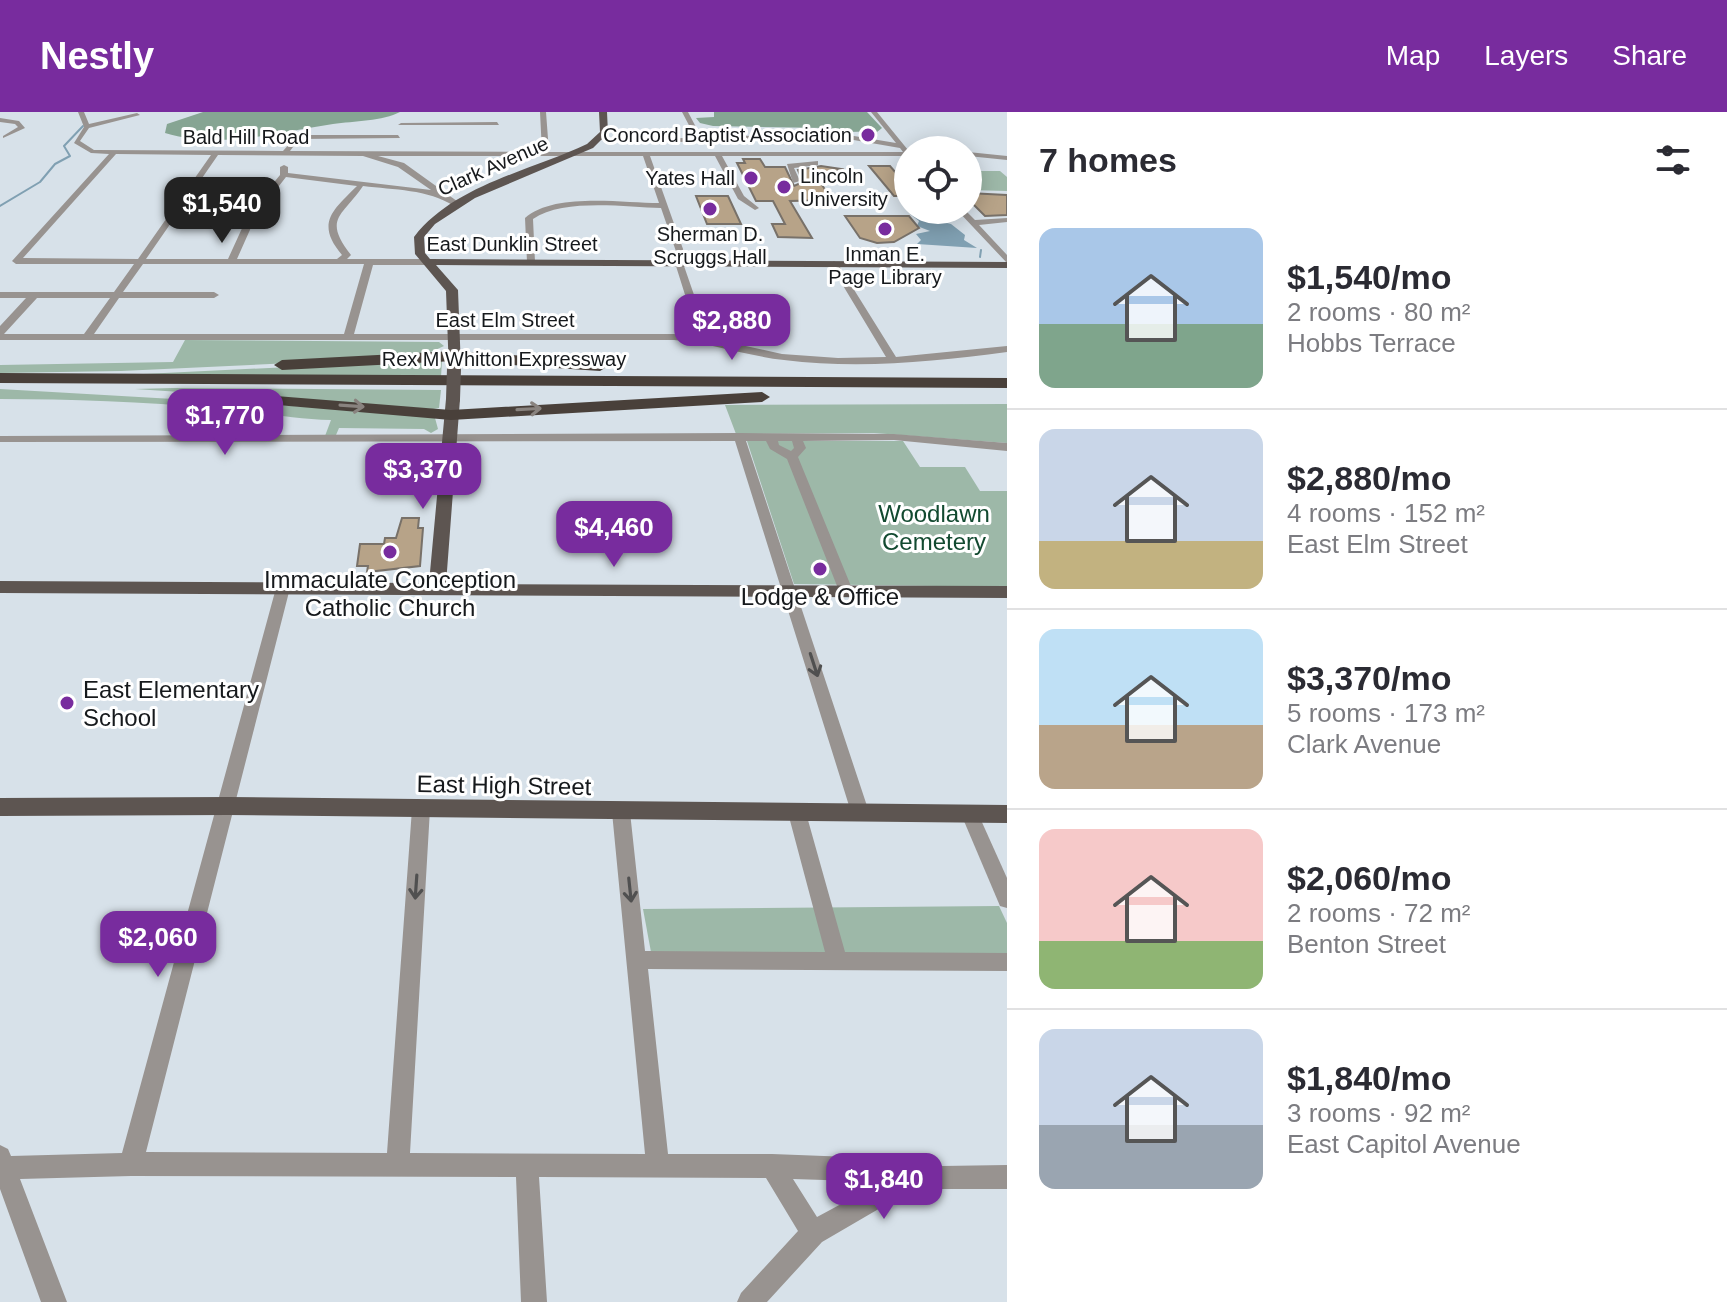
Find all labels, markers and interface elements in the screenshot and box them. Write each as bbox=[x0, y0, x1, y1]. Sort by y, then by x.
text: Nestly bbox=[40, 35, 154, 77]
text: Map bbox=[1386, 40, 1440, 71]
text: Layers bbox=[1484, 40, 1568, 71]
text: Share bbox=[1612, 40, 1687, 71]
place label: Concord Baptist Association bbox=[603, 124, 852, 146]
street label: Bald Hill Road bbox=[183, 126, 309, 148]
marker: Concord Baptist Association bbox=[859, 126, 877, 144]
street label: Clark Avenue bbox=[434, 132, 552, 200]
map controls bbox=[894, 136, 982, 224]
button: locate bbox=[894, 136, 982, 224]
icon: filters bbox=[1651, 138, 1695, 182]
text: 7 homes bbox=[1039, 141, 1177, 179]
place label: Lincoln University bbox=[800, 165, 888, 210]
place label: Yates Hall bbox=[645, 167, 735, 189]
marker: Yates Hall bbox=[742, 169, 760, 187]
pin: $1,540 bbox=[157, 177, 287, 245]
marker: Lincoln University bbox=[775, 178, 793, 196]
text: $1,540 bbox=[182, 188, 262, 218]
marker: Sherman D. Scruggs Hall bbox=[701, 200, 719, 218]
marker: Inman E. Page Library bbox=[876, 220, 894, 238]
place label: Sherman D. Scruggs Hall bbox=[653, 223, 767, 268]
street label: East Dunklin Street bbox=[426, 233, 598, 255]
place label: Inman E. Page Library bbox=[828, 243, 942, 288]
text: $1,540/mo bbox=[1287, 258, 1451, 296]
icon: home bbox=[1103, 260, 1199, 356]
pin: $2,880 bbox=[667, 294, 797, 362]
text: 2 rooms · 80 m² bbox=[1287, 297, 1471, 327]
text: $2,880 bbox=[692, 305, 772, 335]
street label: East Elm Street bbox=[436, 309, 575, 331]
text: Hobbs Terrace bbox=[1287, 328, 1456, 358]
street label: Rex M Whitton Expressway bbox=[382, 348, 626, 370]
pin: $1,770 bbox=[160, 389, 290, 457]
one-way arrow bbox=[338, 399, 365, 414]
text: $1,770 bbox=[185, 400, 265, 430]
one-way arrow bbox=[515, 401, 542, 416]
pin: $3,370 bbox=[358, 443, 488, 511]
text: $3,370 bbox=[383, 454, 463, 484]
text: $2,880/mo bbox=[1287, 459, 1451, 497]
icon: home bbox=[1103, 461, 1199, 557]
text: 4 rooms · 152 m² bbox=[1287, 498, 1485, 528]
park label: Woodlawn Cemetery bbox=[878, 500, 990, 555]
pin: $4,460 bbox=[549, 501, 679, 569]
text: $4,460 bbox=[574, 512, 654, 542]
text: East Elm Street bbox=[1287, 529, 1468, 559]
marker: Immaculate Conception Catholic Church bbox=[381, 543, 399, 561]
marker: Lodge & Office bbox=[811, 560, 829, 578]
place label: Immaculate Conception Catholic Church bbox=[264, 566, 516, 621]
place label: Lodge & Office bbox=[741, 583, 899, 610]
one-way arrow bbox=[807, 653, 822, 678]
text: $3,370/mo bbox=[1287, 659, 1451, 697]
icon: home bbox=[1103, 661, 1199, 757]
place label: East Elementary School bbox=[83, 676, 259, 731]
marker: East Elementary School bbox=[58, 694, 76, 712]
text: 5 rooms · 173 m² bbox=[1287, 698, 1485, 728]
text: Clark Avenue bbox=[1287, 729, 1441, 759]
street label: East High Street bbox=[416, 770, 592, 800]
text: $2,060/mo bbox=[1287, 859, 1451, 897]
icon: home bbox=[1103, 861, 1199, 957]
one-way arrow bbox=[408, 873, 423, 900]
one-way arrow bbox=[622, 876, 637, 903]
text: 2 rooms · 72 m² bbox=[1287, 898, 1471, 928]
pin: $2,060 bbox=[93, 911, 223, 979]
text: $2,060 bbox=[118, 922, 198, 952]
text: Benton Street bbox=[1287, 929, 1446, 959]
text: $1,840/mo bbox=[1287, 1059, 1451, 1097]
icon: home bbox=[1103, 1061, 1199, 1157]
text: 3 rooms · 92 m² bbox=[1287, 1098, 1471, 1128]
text: East Capitol Avenue bbox=[1287, 1129, 1521, 1159]
pin: $1,840 bbox=[819, 1153, 949, 1221]
text: $1,840 bbox=[844, 1164, 924, 1194]

